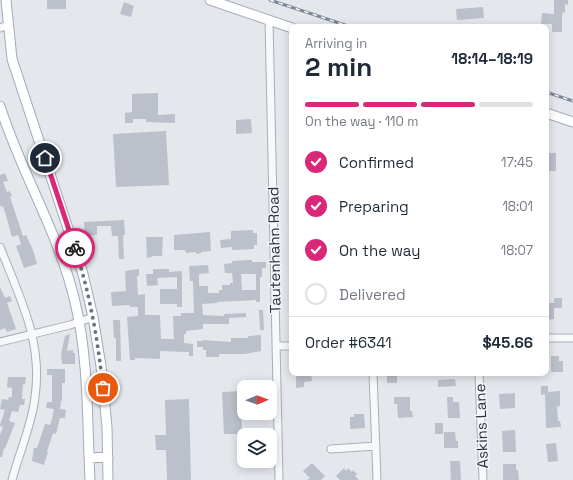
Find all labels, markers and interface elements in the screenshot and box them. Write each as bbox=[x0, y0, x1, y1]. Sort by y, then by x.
text: Arriving in bbox=[305, 35, 367, 52]
text: 18:14–18:19 bbox=[451, 49, 533, 68]
text: 2 min bbox=[305, 50, 372, 84]
text: On the way · 110 m bbox=[305, 113, 418, 130]
pin bbox=[28, 141, 62, 175]
icon: home bbox=[34, 147, 56, 169]
icon: check bbox=[305, 151, 327, 173]
text: Confirmed bbox=[339, 153, 414, 172]
text: 17:45 bbox=[501, 154, 533, 171]
street label: Tautenhahn Road bbox=[263, 186, 285, 314]
icon: check bbox=[305, 195, 327, 217]
text: Preparing bbox=[339, 197, 409, 216]
text: 18:01 bbox=[502, 198, 533, 215]
courier bbox=[55, 228, 95, 268]
icon: bike bbox=[64, 237, 86, 259]
icon: check bbox=[305, 239, 327, 261]
text: On the way bbox=[339, 241, 420, 260]
text: 18:07 bbox=[501, 242, 533, 259]
text: Delivered bbox=[339, 285, 406, 304]
text: Order #6341 bbox=[305, 333, 391, 352]
text: $45.66 bbox=[483, 333, 533, 352]
pin bbox=[86, 371, 120, 405]
icon: bag bbox=[92, 377, 114, 399]
north arrow bbox=[237, 380, 277, 420]
map controls bbox=[237, 380, 277, 468]
street label: Askins Lane bbox=[470, 383, 492, 469]
button: layers bbox=[237, 428, 277, 468]

